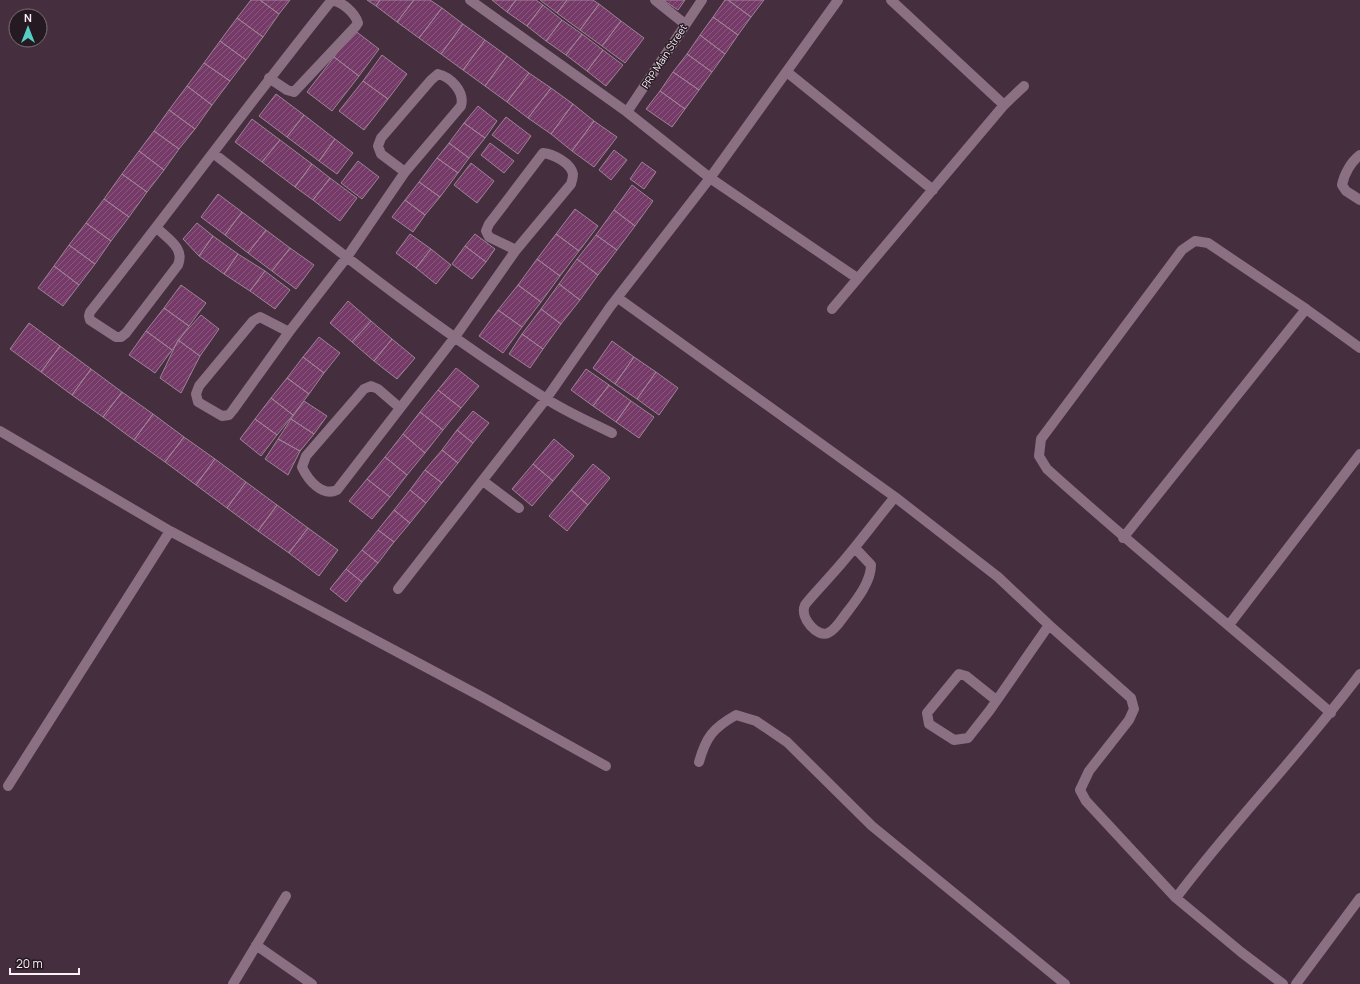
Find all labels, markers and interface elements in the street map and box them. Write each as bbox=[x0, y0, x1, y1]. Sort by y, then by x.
north arrow bbox=[8, 8, 48, 48]
text: N bbox=[24, 10, 32, 25]
street label: PRP Main Street bbox=[638, 21, 690, 91]
scale bar bbox=[10, 950, 79, 976]
text: 20 m bbox=[16, 955, 43, 972]

